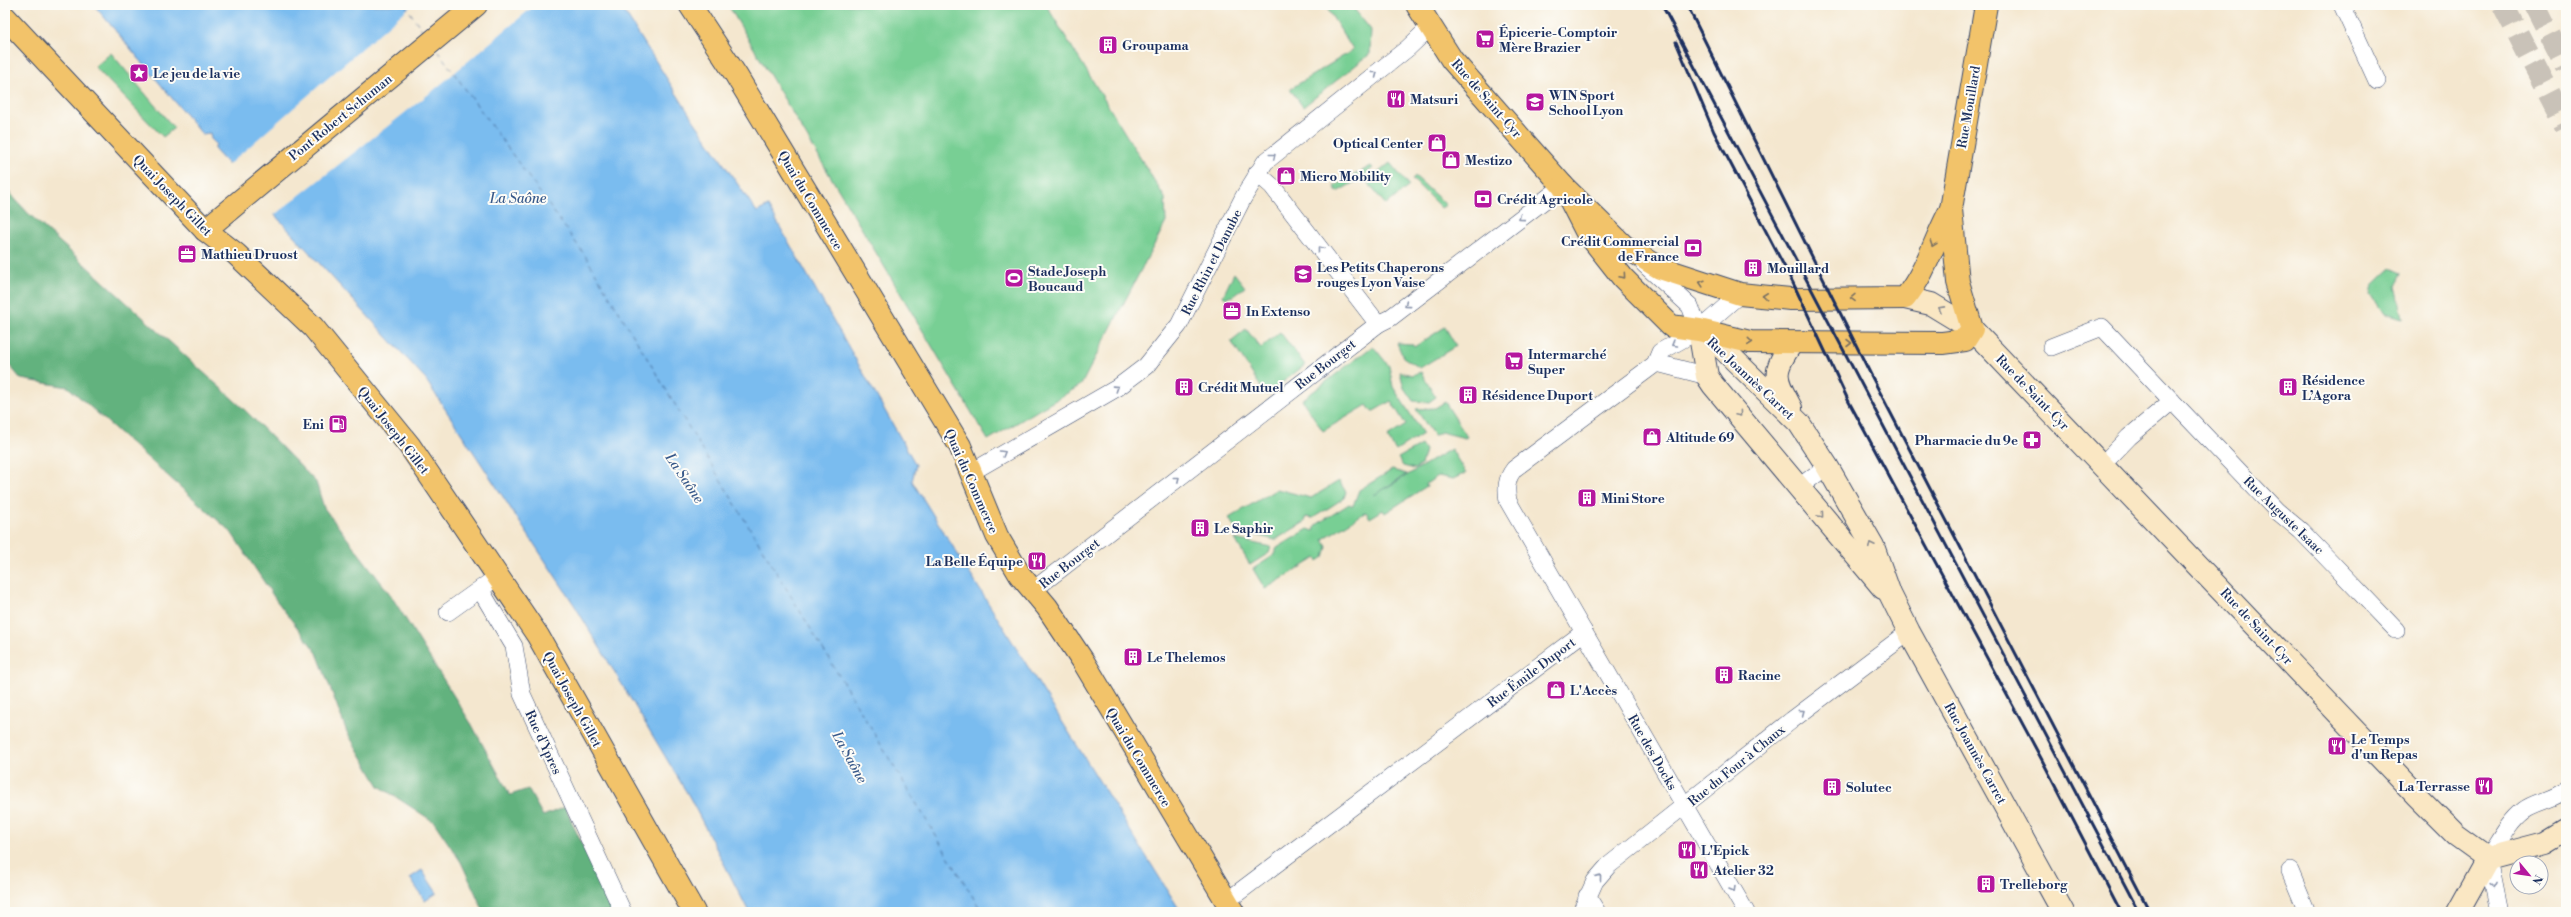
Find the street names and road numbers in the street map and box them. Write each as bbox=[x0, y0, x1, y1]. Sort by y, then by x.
street label: Rue de Saint-Cyr bbox=[1448, 56, 1525, 142]
street label: Rue Mouillard bbox=[1954, 64, 1984, 150]
street label: Pont Robert Schuman bbox=[286, 71, 396, 164]
street label: Quai du Commerce bbox=[774, 148, 846, 253]
street label: Quai Joseph Gillet bbox=[129, 152, 215, 240]
street label: Rue Rhin et Danube bbox=[1178, 206, 1246, 318]
street label: Rue Joannès Carret bbox=[1703, 334, 1798, 424]
street label: Rue Bourget bbox=[1292, 336, 1360, 393]
street label: Rue de Saint-Cyr bbox=[1992, 352, 2073, 434]
street label: Quai Joseph Gillet bbox=[354, 384, 433, 478]
street label: Quai du Commerce bbox=[941, 427, 1002, 537]
street label: Rue Auguste Isaac bbox=[2240, 473, 2327, 559]
street label: Rue Bourget bbox=[1036, 535, 1104, 592]
street label: Rue de Saint-Cyr bbox=[2217, 585, 2296, 669]
street label: Rue Émile Duport bbox=[1484, 633, 1579, 711]
street label: Quai Joseph Gillet bbox=[539, 649, 605, 750]
street label: Rue Joannès Carret bbox=[1941, 700, 2010, 807]
street label: Quai du Commerce bbox=[1102, 705, 1174, 810]
street label: Rue d'Ypres bbox=[521, 708, 565, 777]
street label: Rue des Docks bbox=[1624, 712, 1680, 794]
street label: Rue du Four à Chaux bbox=[1685, 721, 1789, 810]

